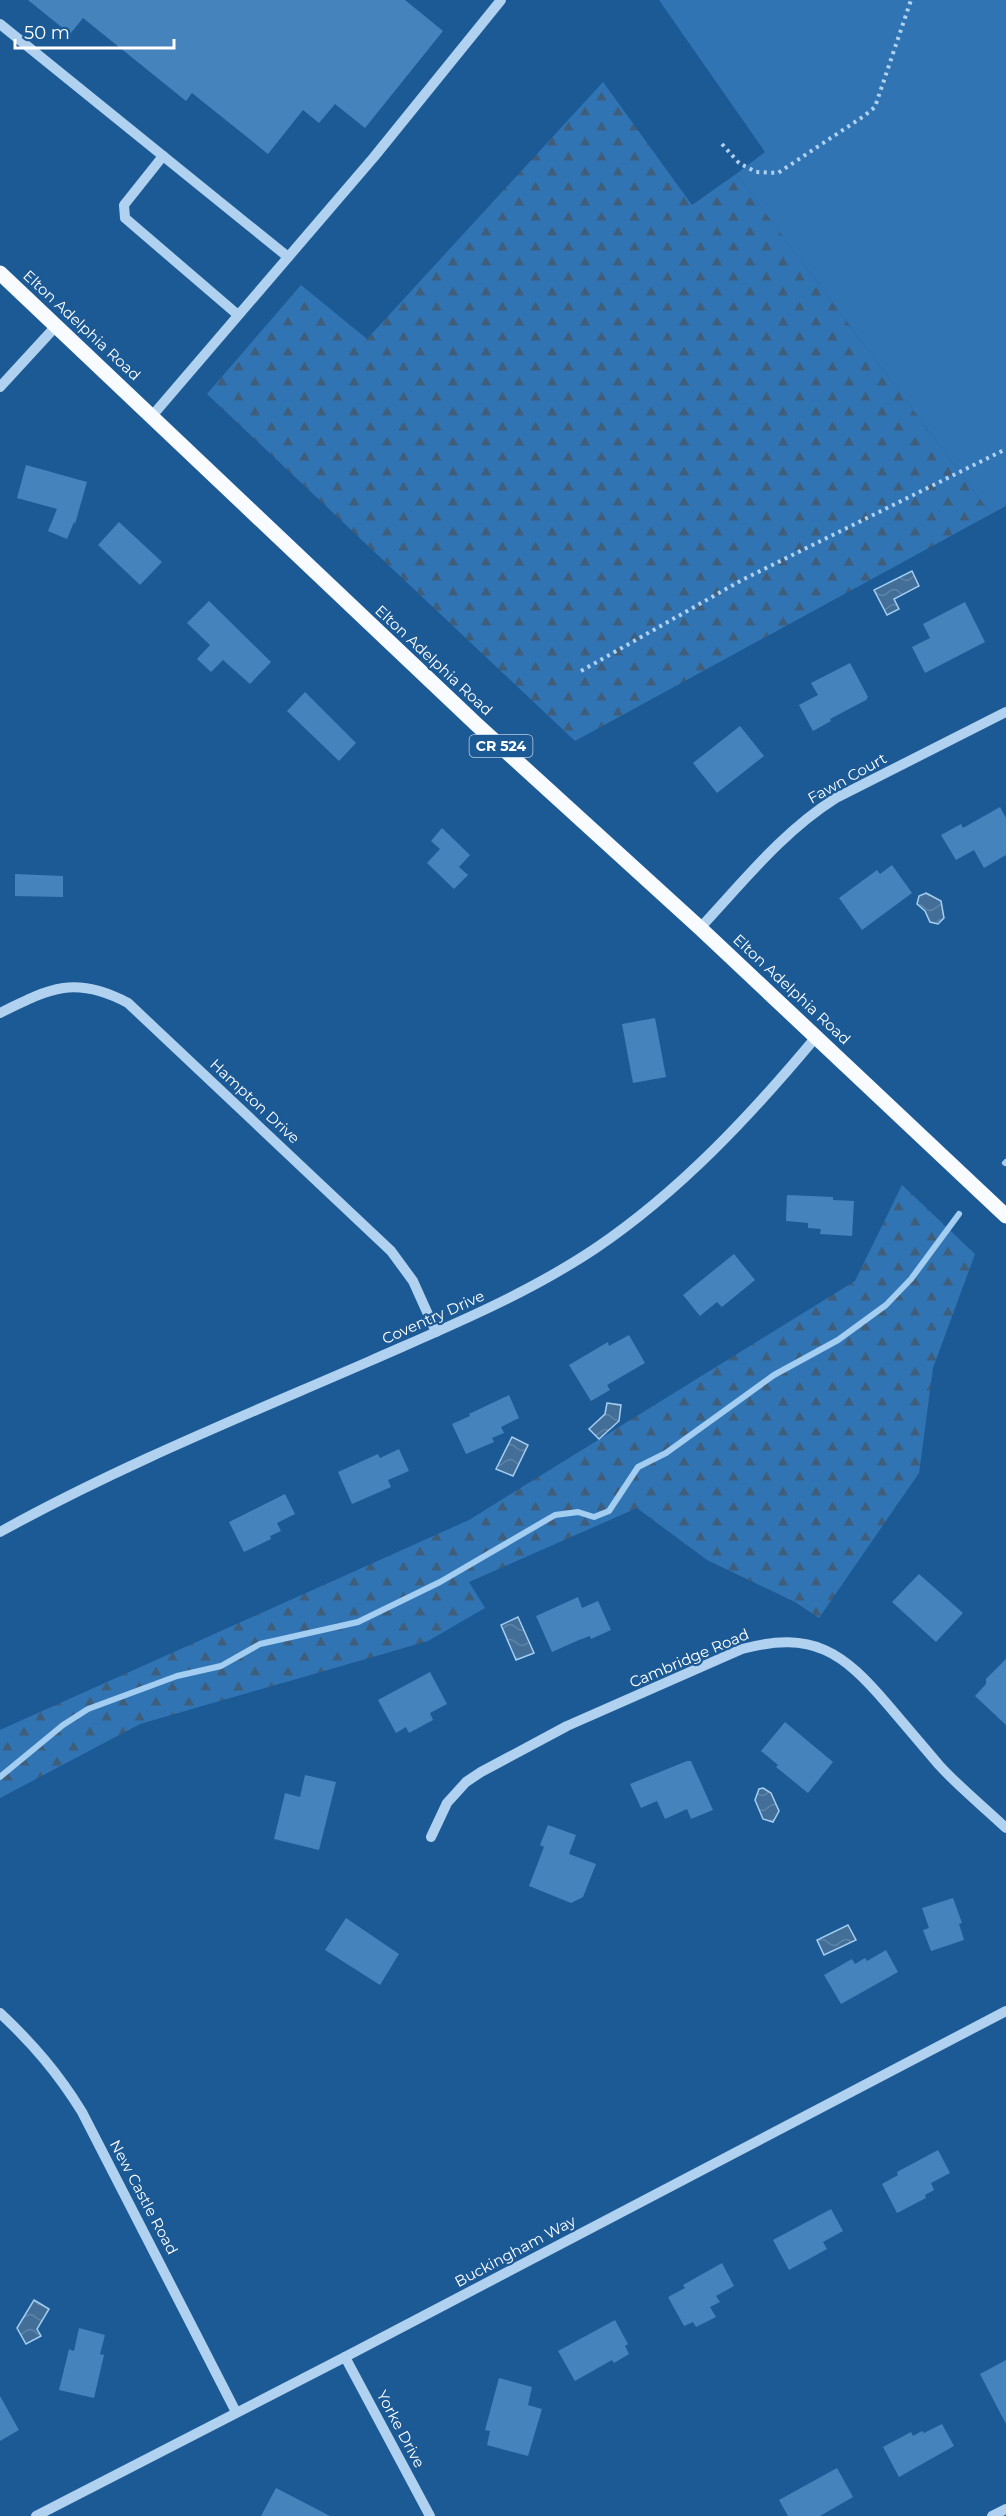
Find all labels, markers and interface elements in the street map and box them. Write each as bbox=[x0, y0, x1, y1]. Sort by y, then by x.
scale bar bbox=[15, 12, 174, 50]
text: 50 m bbox=[24, 22, 70, 44]
street label: Elton Adelphia Road bbox=[19, 266, 145, 384]
street label: Elton Adelphia Road bbox=[371, 601, 497, 719]
road number: CR 524 bbox=[470, 735, 532, 757]
street label: Fawn Court bbox=[804, 749, 890, 807]
street label: Elton Adelphia Road bbox=[729, 930, 855, 1048]
street label: Hampton Drive bbox=[206, 1055, 304, 1147]
street label: Coventry Drive bbox=[379, 1286, 487, 1348]
street label: Cambridge Road bbox=[626, 1624, 752, 1692]
street label: New Castle Road bbox=[106, 2136, 182, 2258]
street label: Buckingham Way bbox=[451, 2211, 580, 2291]
street label: Yorke Drive bbox=[373, 2387, 429, 2471]

